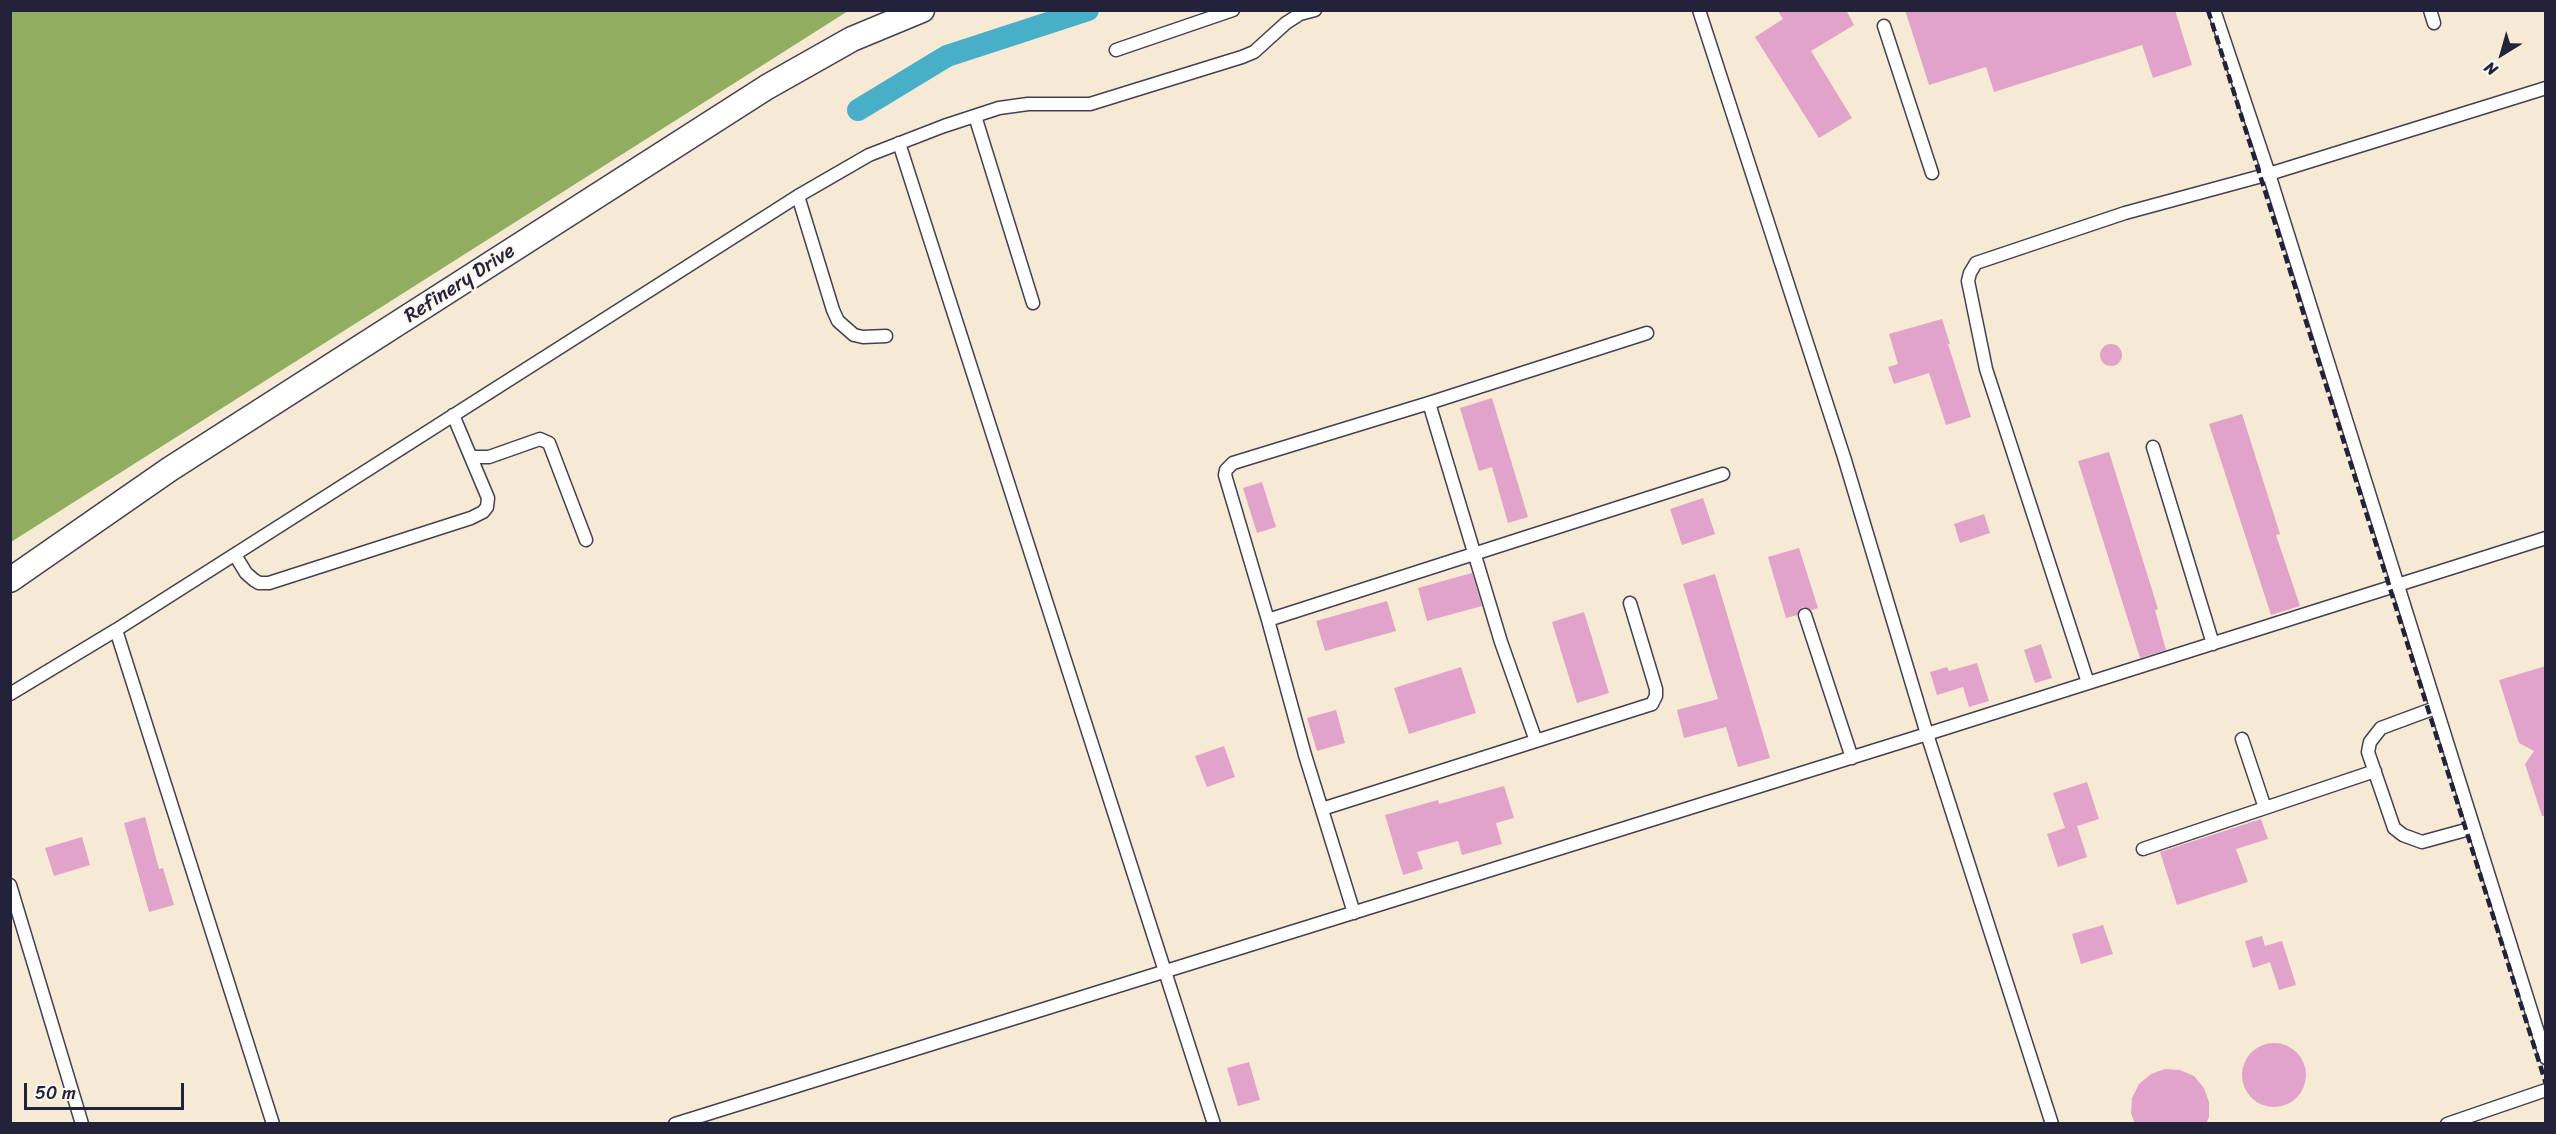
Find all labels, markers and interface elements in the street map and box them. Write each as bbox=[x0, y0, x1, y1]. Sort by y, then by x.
north arrow bbox=[2472, 24, 2532, 84]
text: N bbox=[2478, 54, 2504, 84]
street label: Refinery Drive bbox=[400, 239, 520, 329]
scale bar bbox=[27, 1071, 188, 1109]
text: 50 m bbox=[35, 1077, 76, 1109]

